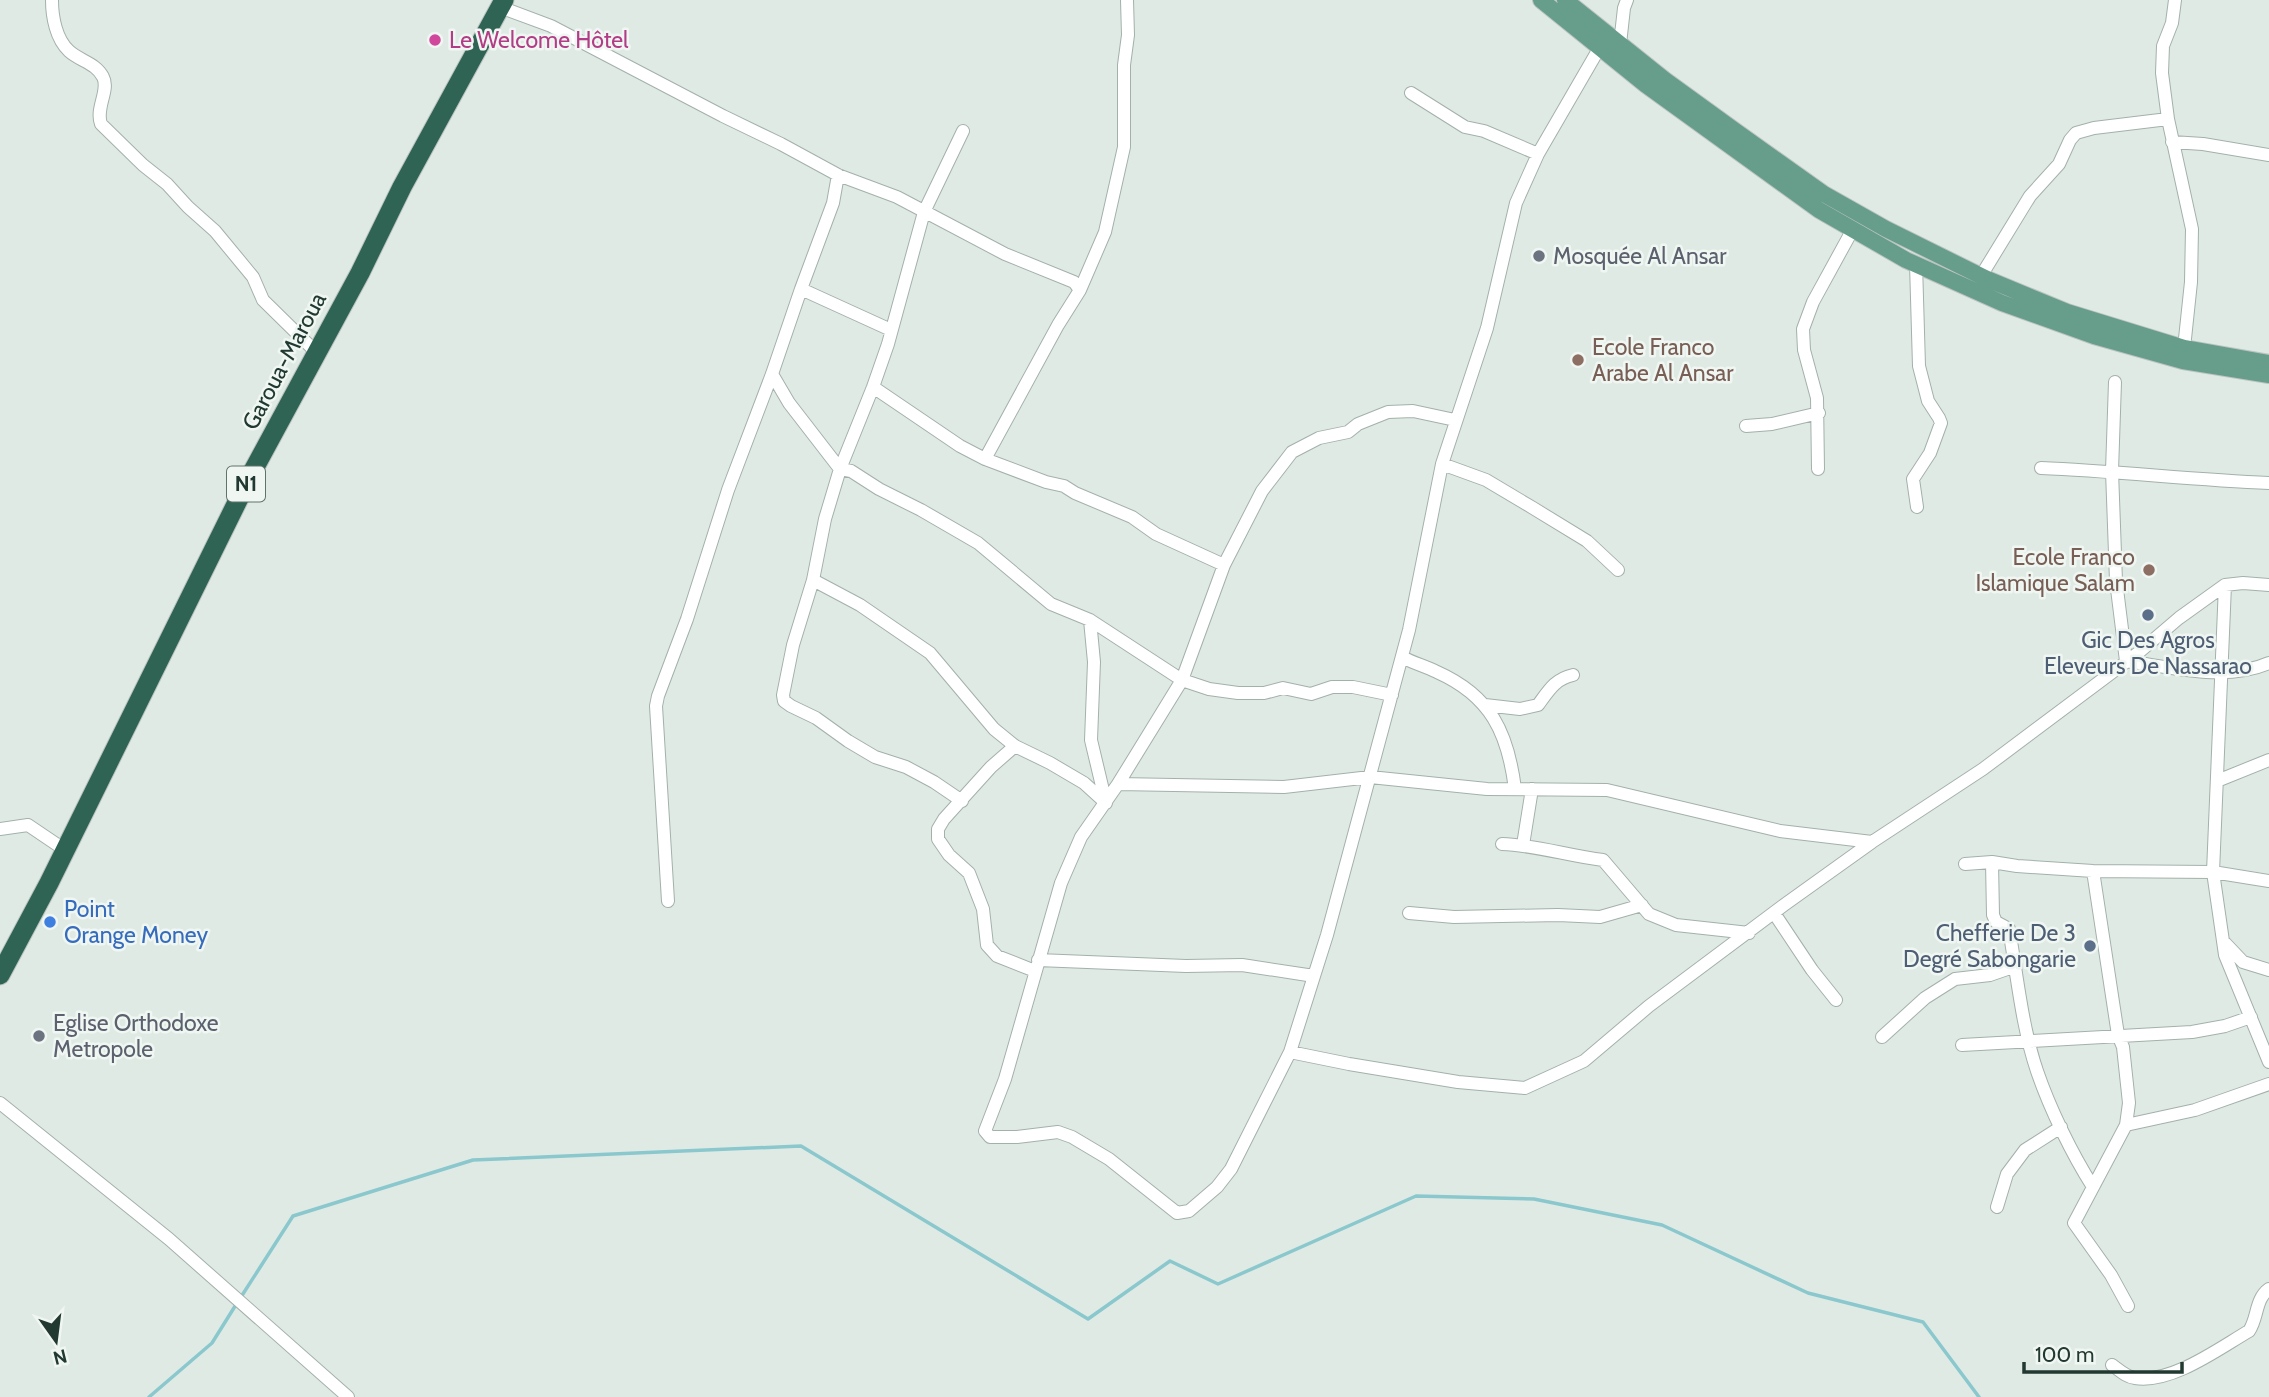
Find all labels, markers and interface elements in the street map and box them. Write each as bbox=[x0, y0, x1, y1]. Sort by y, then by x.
place label: Le Welcome Hôtel bbox=[449, 26, 629, 54]
marker: Le Welcome Hôtel bbox=[427, 32, 443, 48]
place label: Mosquée Al Ansar bbox=[1553, 242, 1727, 270]
marker: Mosquée Al Ansar bbox=[1531, 248, 1547, 264]
street label: Garoua-Maroua bbox=[236, 288, 332, 434]
place label: Ecole Franco Arabe Al Ansar bbox=[1592, 333, 1734, 387]
marker: Ecole Franco Arabe Al Ansar bbox=[1570, 352, 1586, 368]
road number: N1 bbox=[227, 466, 265, 502]
place label: Ecole Franco Islamique Salam bbox=[1975, 543, 2135, 597]
marker: Ecole Franco Islamique Salam bbox=[2141, 562, 2157, 578]
marker: Gic Des Agros Eleveurs De Nassarao bbox=[2140, 607, 2156, 623]
place label: Gic Des Agros Eleveurs De Nassarao bbox=[2044, 626, 2252, 680]
place label: Point Orange Money bbox=[64, 895, 209, 949]
marker: Point Orange Money bbox=[42, 914, 58, 930]
place label: Chefferie De 3 Degré Sabongarie bbox=[1903, 919, 2076, 973]
marker: Chefferie De 3 Degré Sabongarie bbox=[2082, 938, 2098, 954]
place label: Eglise Orthodoxe Metropole bbox=[53, 1009, 219, 1063]
marker: Eglise Orthodoxe Metropole bbox=[31, 1028, 47, 1044]
north arrow bbox=[21, 1306, 91, 1376]
scale bar bbox=[2024, 1330, 2182, 1374]
text: 100 m bbox=[2035, 1342, 2094, 1367]
text: N bbox=[51, 1344, 69, 1370]

